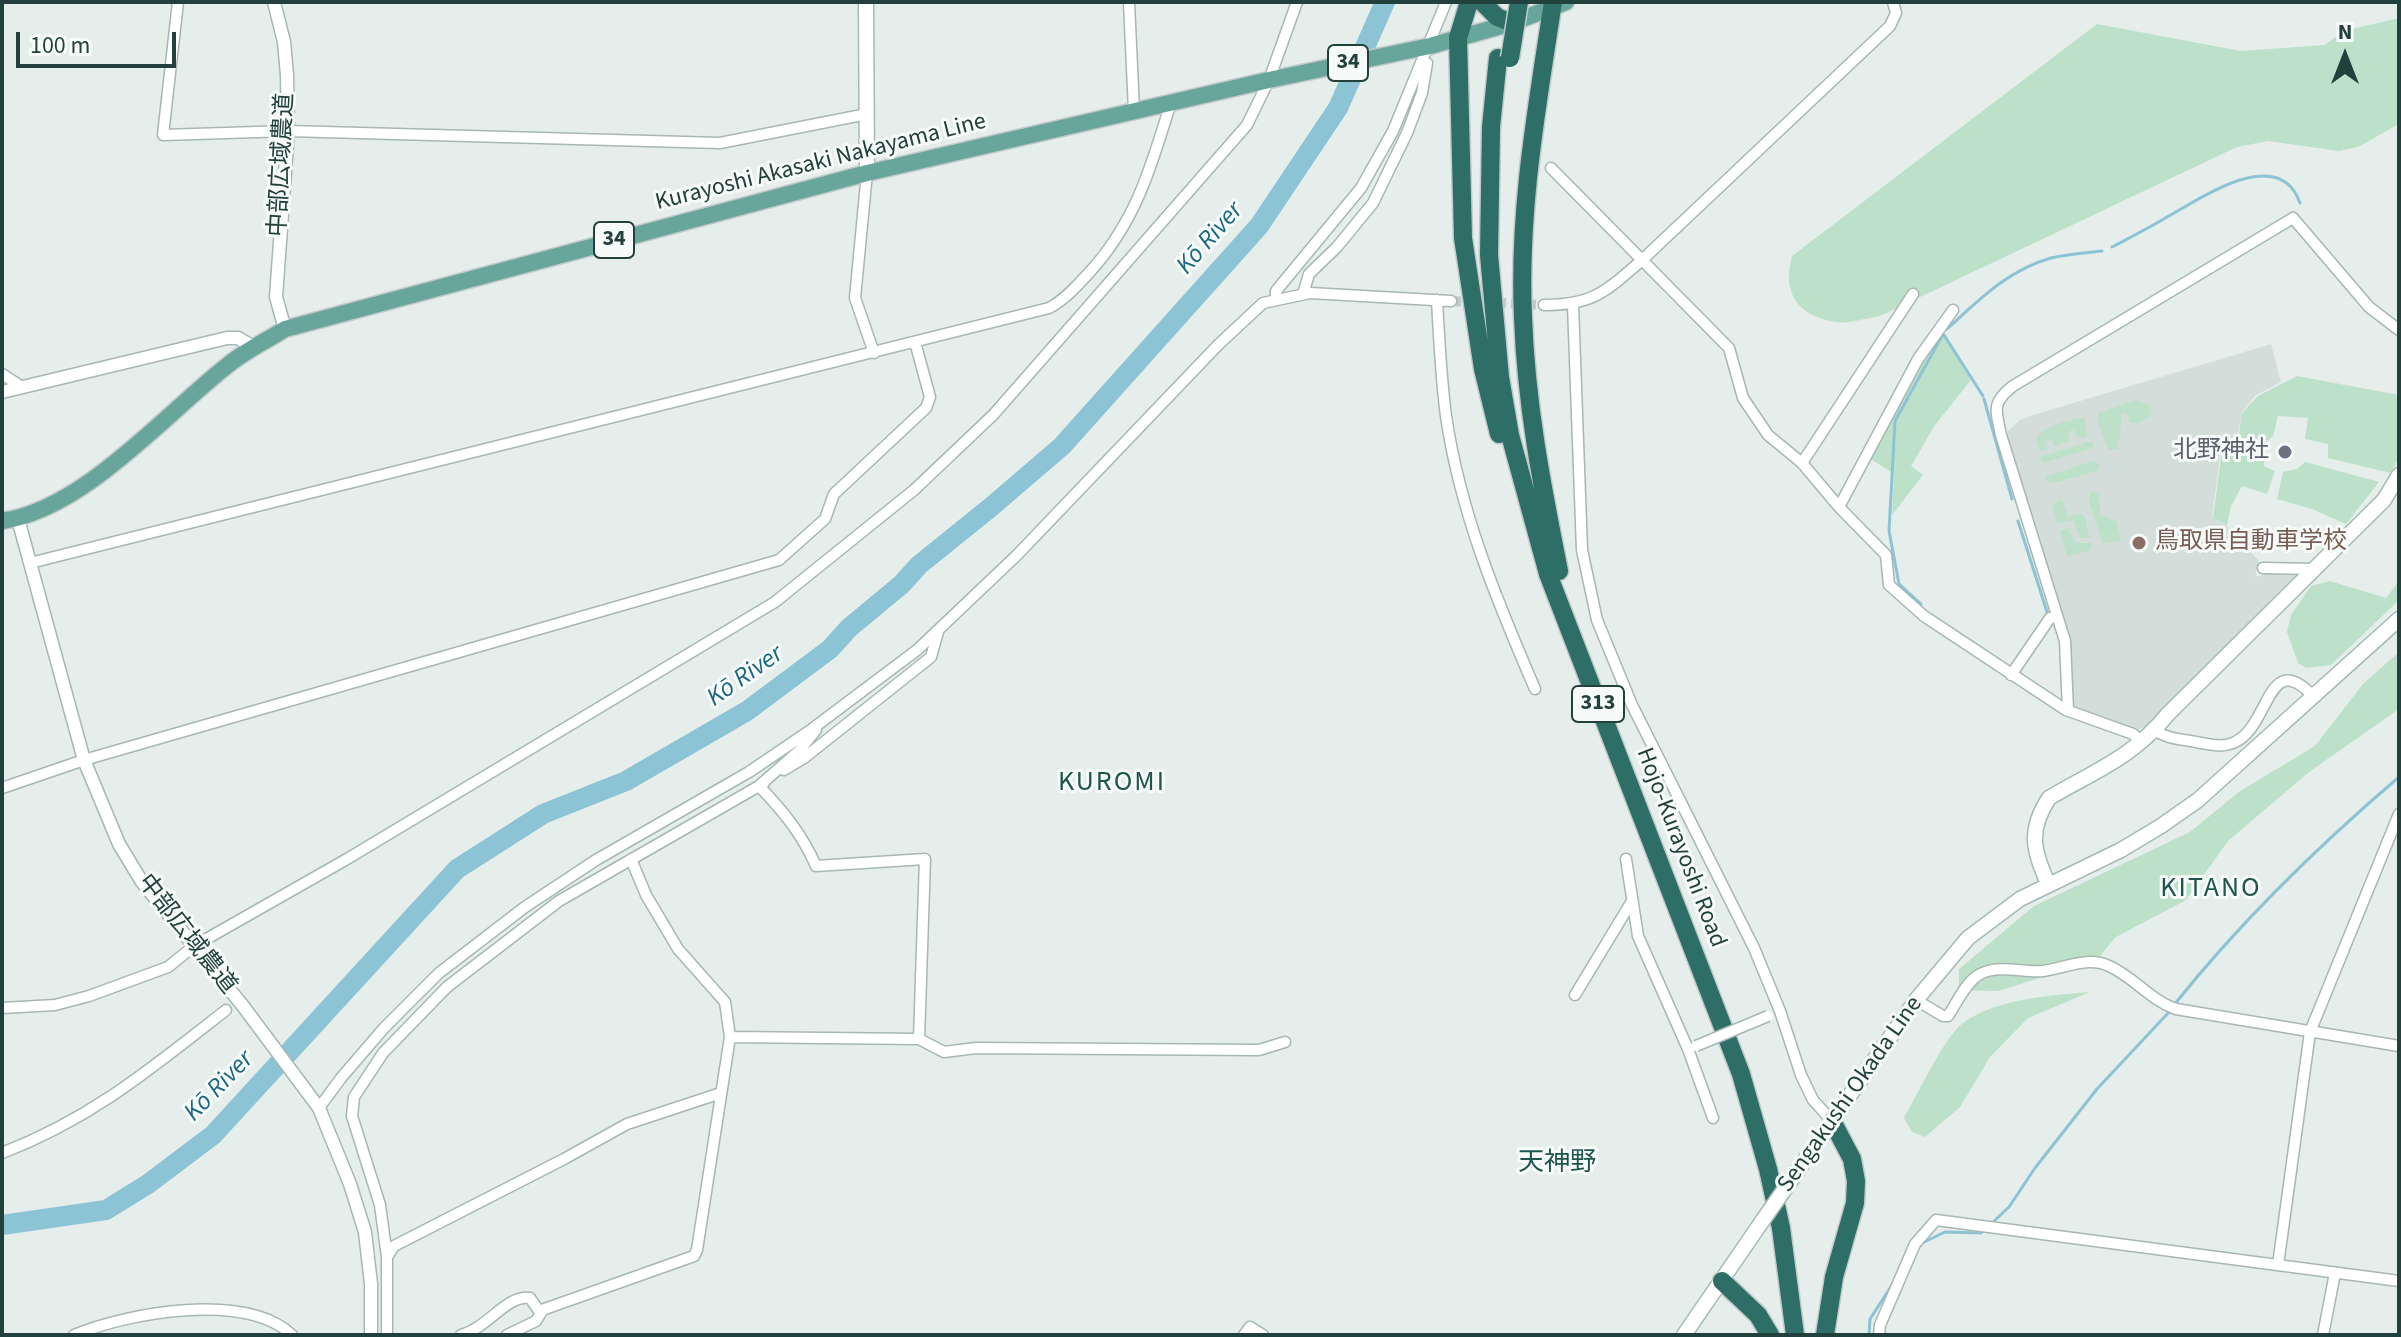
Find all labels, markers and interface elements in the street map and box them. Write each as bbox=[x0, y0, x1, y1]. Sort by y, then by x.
scale bar bbox=[20, 16, 180, 66]
north arrow bbox=[2305, 16, 2385, 96]
text: N bbox=[2338, 16, 2352, 48]
text: 100 m bbox=[30, 28, 90, 63]
road number: 34 bbox=[1328, 45, 1368, 81]
street label: 中部広域農道 bbox=[265, 92, 301, 238]
street label: Kurayoshi Akasaki Nakayama Line bbox=[653, 108, 989, 218]
water label: Kō River bbox=[1171, 196, 1251, 282]
road number: 34 bbox=[594, 222, 634, 258]
place label: 北野神社 bbox=[2173, 438, 2269, 466]
marker: 北野神社 bbox=[2276, 443, 2294, 461]
place label: 鳥取県自動車学校 bbox=[2155, 529, 2347, 557]
marker: 鳥取県自動車学校 bbox=[2130, 534, 2148, 552]
water label: Kō River bbox=[702, 639, 790, 715]
road number: 313 bbox=[1572, 686, 1624, 722]
street label: Hojo-Kurayoshi Road bbox=[1629, 744, 1731, 952]
district label: KUROMI bbox=[1058, 767, 1166, 801]
street label: 中部広域農道 bbox=[130, 869, 242, 1001]
district label: KITANO bbox=[2160, 873, 2262, 907]
street label: Sengakushi Okada Line bbox=[1773, 991, 1929, 1199]
water label: Kō River bbox=[179, 1045, 261, 1129]
district label: 天神野 bbox=[1518, 1148, 1596, 1180]

